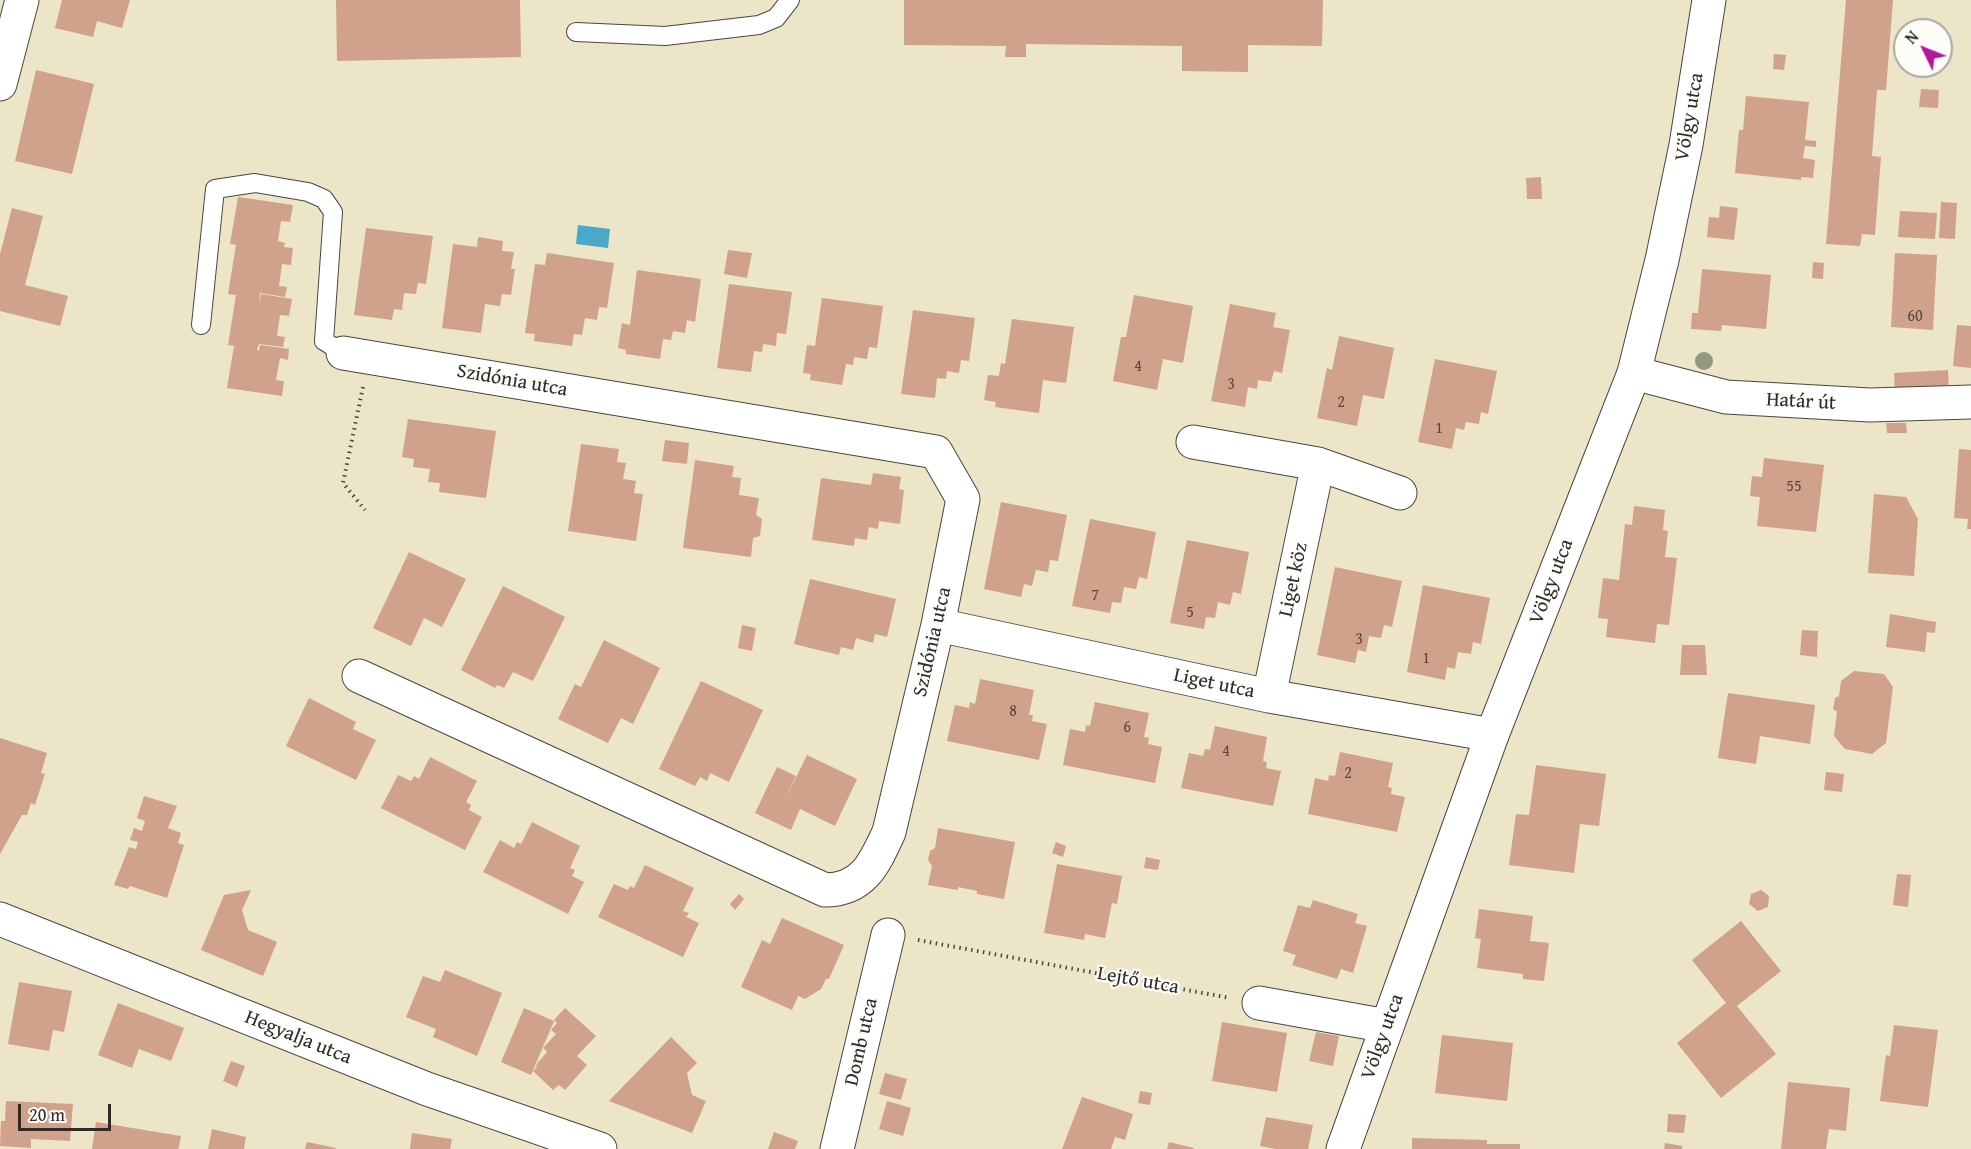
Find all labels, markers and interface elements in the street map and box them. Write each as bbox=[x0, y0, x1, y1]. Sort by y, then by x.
north arrow bbox=[1893, 18, 1953, 78]
text: N bbox=[1899, 25, 1924, 49]
street label: Völgy utca bbox=[1670, 71, 1710, 163]
house number: 60 bbox=[1907, 307, 1923, 327]
house number: 4 bbox=[1134, 357, 1142, 377]
street label: Szidónia utca bbox=[455, 359, 569, 403]
house number: 3 bbox=[1227, 375, 1235, 395]
street label: Határ út bbox=[1766, 388, 1836, 416]
house number: 2 bbox=[1337, 393, 1345, 413]
house number: 1 bbox=[1435, 419, 1443, 439]
house number: 55 bbox=[1786, 477, 1802, 497]
street label: Völgy utca bbox=[1525, 536, 1579, 628]
street label: Liget köz bbox=[1274, 541, 1314, 619]
street label: Szidónia utca bbox=[909, 585, 957, 699]
house number: 7 bbox=[1091, 586, 1099, 606]
house number: 5 bbox=[1186, 603, 1194, 623]
house number: 3 bbox=[1355, 630, 1363, 650]
house number: 1 bbox=[1422, 649, 1430, 669]
street label: Liget utca bbox=[1171, 664, 1257, 704]
house number: 8 bbox=[1009, 702, 1017, 722]
house number: 6 bbox=[1123, 718, 1131, 738]
house number: 4 bbox=[1222, 742, 1230, 762]
house number: 2 bbox=[1344, 764, 1352, 784]
street label: Lejtő utca bbox=[1095, 962, 1181, 1000]
street label: Völgy utca bbox=[1356, 991, 1410, 1083]
street label: Domb utca bbox=[840, 996, 884, 1088]
street label: Hegyalja utca bbox=[241, 1006, 355, 1070]
scale bar bbox=[21, 1092, 114, 1130]
text: 20 m bbox=[29, 1101, 65, 1128]

